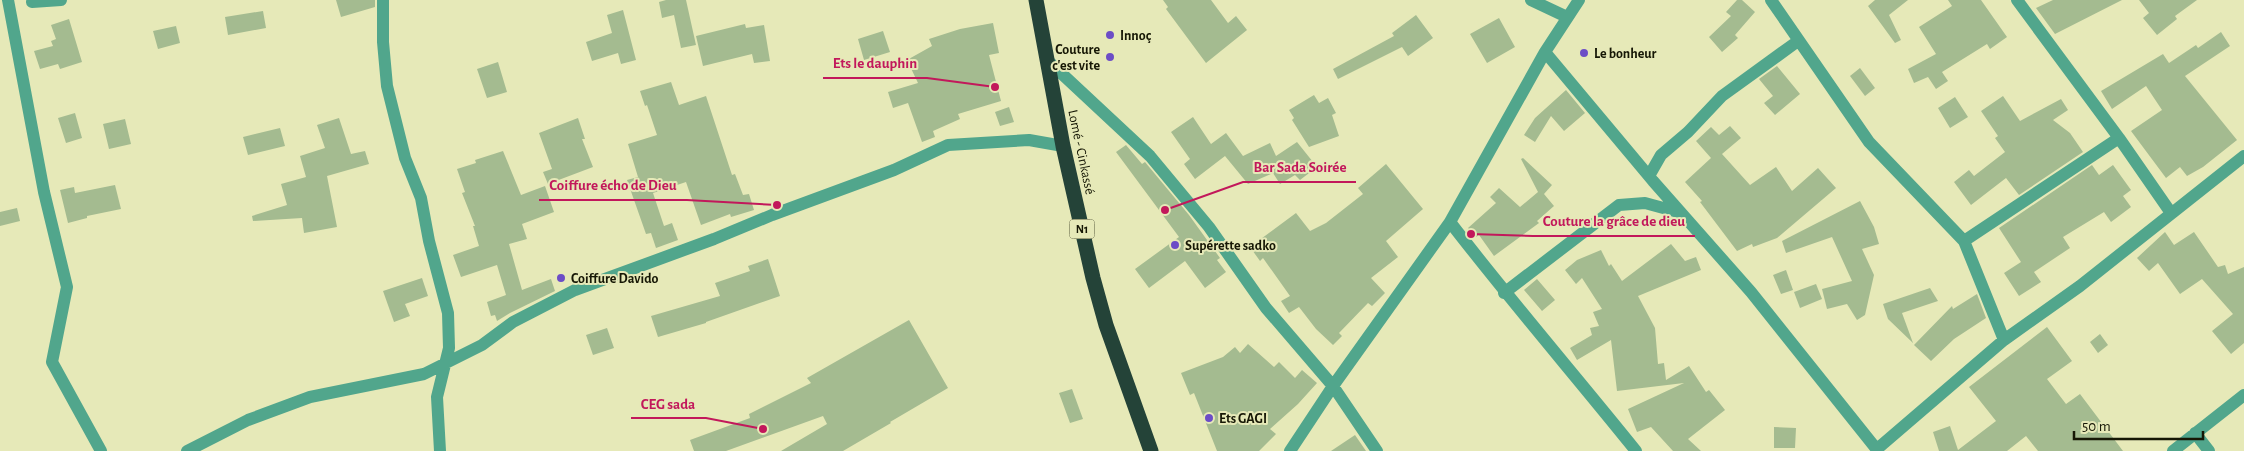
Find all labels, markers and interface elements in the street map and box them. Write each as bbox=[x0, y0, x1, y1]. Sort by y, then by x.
marker: Innoç bbox=[1104, 29, 1116, 41]
place label: Innoç bbox=[1120, 29, 1152, 43]
place label: Couture c'est vite bbox=[1052, 43, 1100, 73]
marker: Le bonheur bbox=[1578, 47, 1590, 59]
place label: Le bonheur bbox=[1594, 47, 1657, 61]
callout: Ets le dauphin bbox=[823, 48, 927, 78]
marker: Couture c'est vite bbox=[1104, 51, 1116, 63]
text: Ets le dauphin bbox=[833, 56, 917, 71]
street label: Lomé - Cinkassé bbox=[1065, 109, 1097, 196]
callout: Bar Sada Soirée bbox=[1243, 152, 1356, 182]
text: Bar Sada Soirée bbox=[1253, 160, 1347, 175]
callout: Coiffure écho de Dieu bbox=[539, 170, 687, 200]
text: Coiffure écho de Dieu bbox=[549, 178, 677, 193]
callout: Couture la grâce de dieu bbox=[1533, 206, 1695, 236]
text: Couture la grâce de dieu bbox=[1543, 214, 1685, 229]
road number: N1 bbox=[1070, 220, 1094, 238]
marker: Supérette sadko bbox=[1169, 239, 1181, 251]
place label: Supérette sadko bbox=[1185, 239, 1276, 253]
marker: Coiffure Davido bbox=[555, 272, 567, 284]
place label: Coiffure Davido bbox=[571, 272, 659, 286]
callout: CEG sada bbox=[631, 388, 706, 418]
text: CEG sada bbox=[641, 397, 695, 412]
scale bar bbox=[2074, 408, 2203, 440]
marker: Ets GAGI bbox=[1203, 412, 1215, 424]
place label: Ets GAGI bbox=[1219, 412, 1267, 426]
text: 50 m bbox=[2082, 419, 2111, 434]

